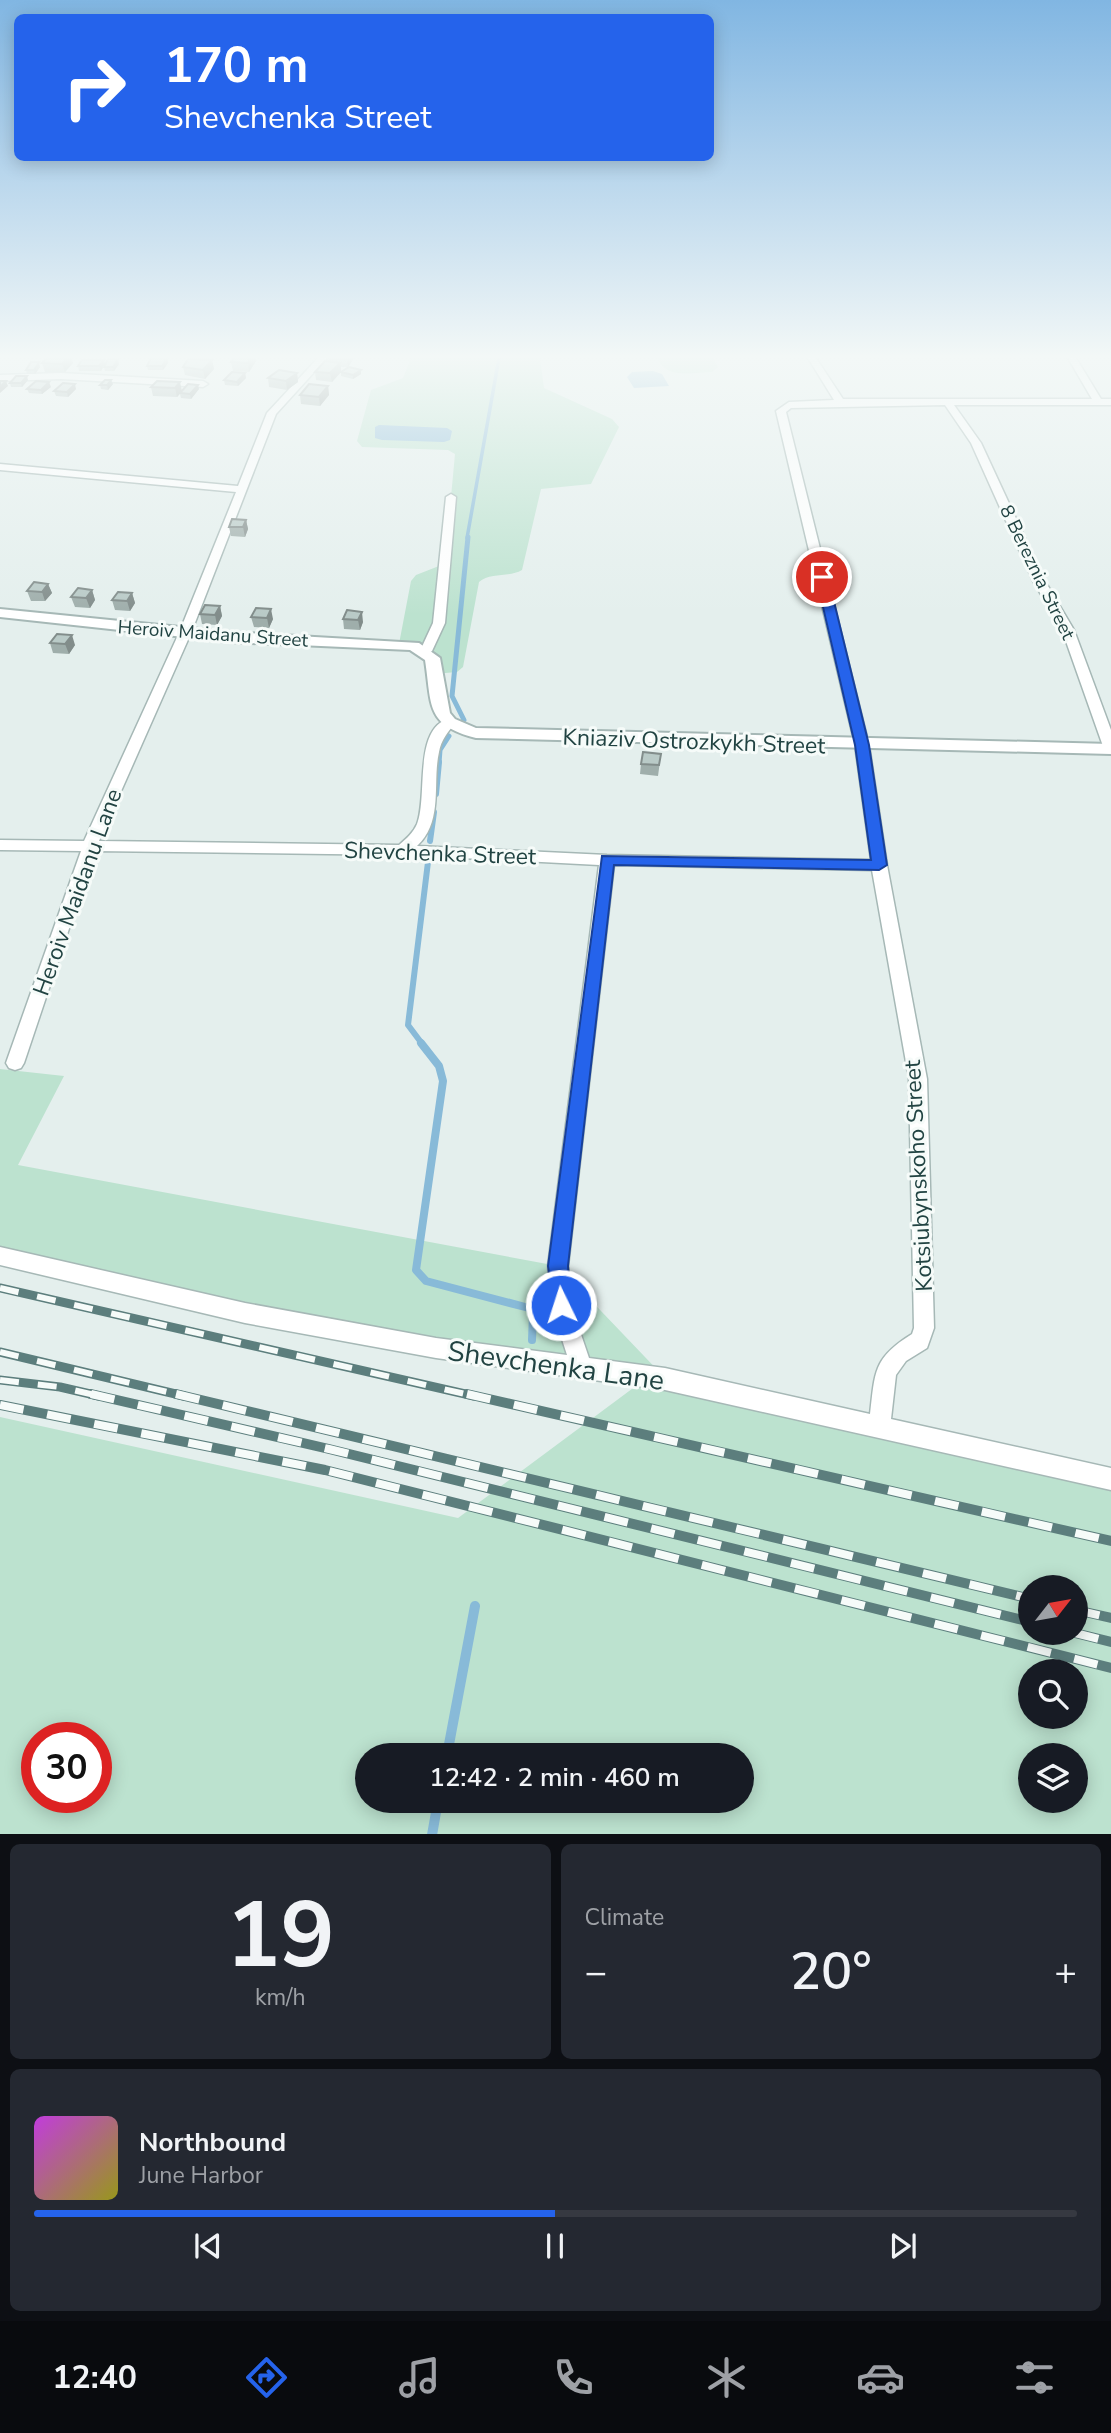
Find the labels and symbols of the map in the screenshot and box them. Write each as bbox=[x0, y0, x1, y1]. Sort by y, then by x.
street label: 8 Bereznia Street bbox=[993, 501, 1081, 644]
pin bbox=[792, 547, 852, 607]
street label: Heroiv Maidanu Street bbox=[117, 614, 309, 654]
street label: Kniaziv Ostrozkykh Street bbox=[562, 721, 827, 762]
street label: Heroiv Maidanu Lane bbox=[26, 784, 129, 1000]
street label: Shevchenka Street bbox=[343, 835, 538, 872]
street label: Kotsiubynskoho Street bbox=[897, 1058, 940, 1293]
position arrow bbox=[524, 1268, 598, 1342]
street label: Shevchenka Lane bbox=[445, 1332, 667, 1400]
north arrow bbox=[1018, 1575, 1088, 1645]
speed limit sign: 30 bbox=[21, 1722, 112, 1813]

